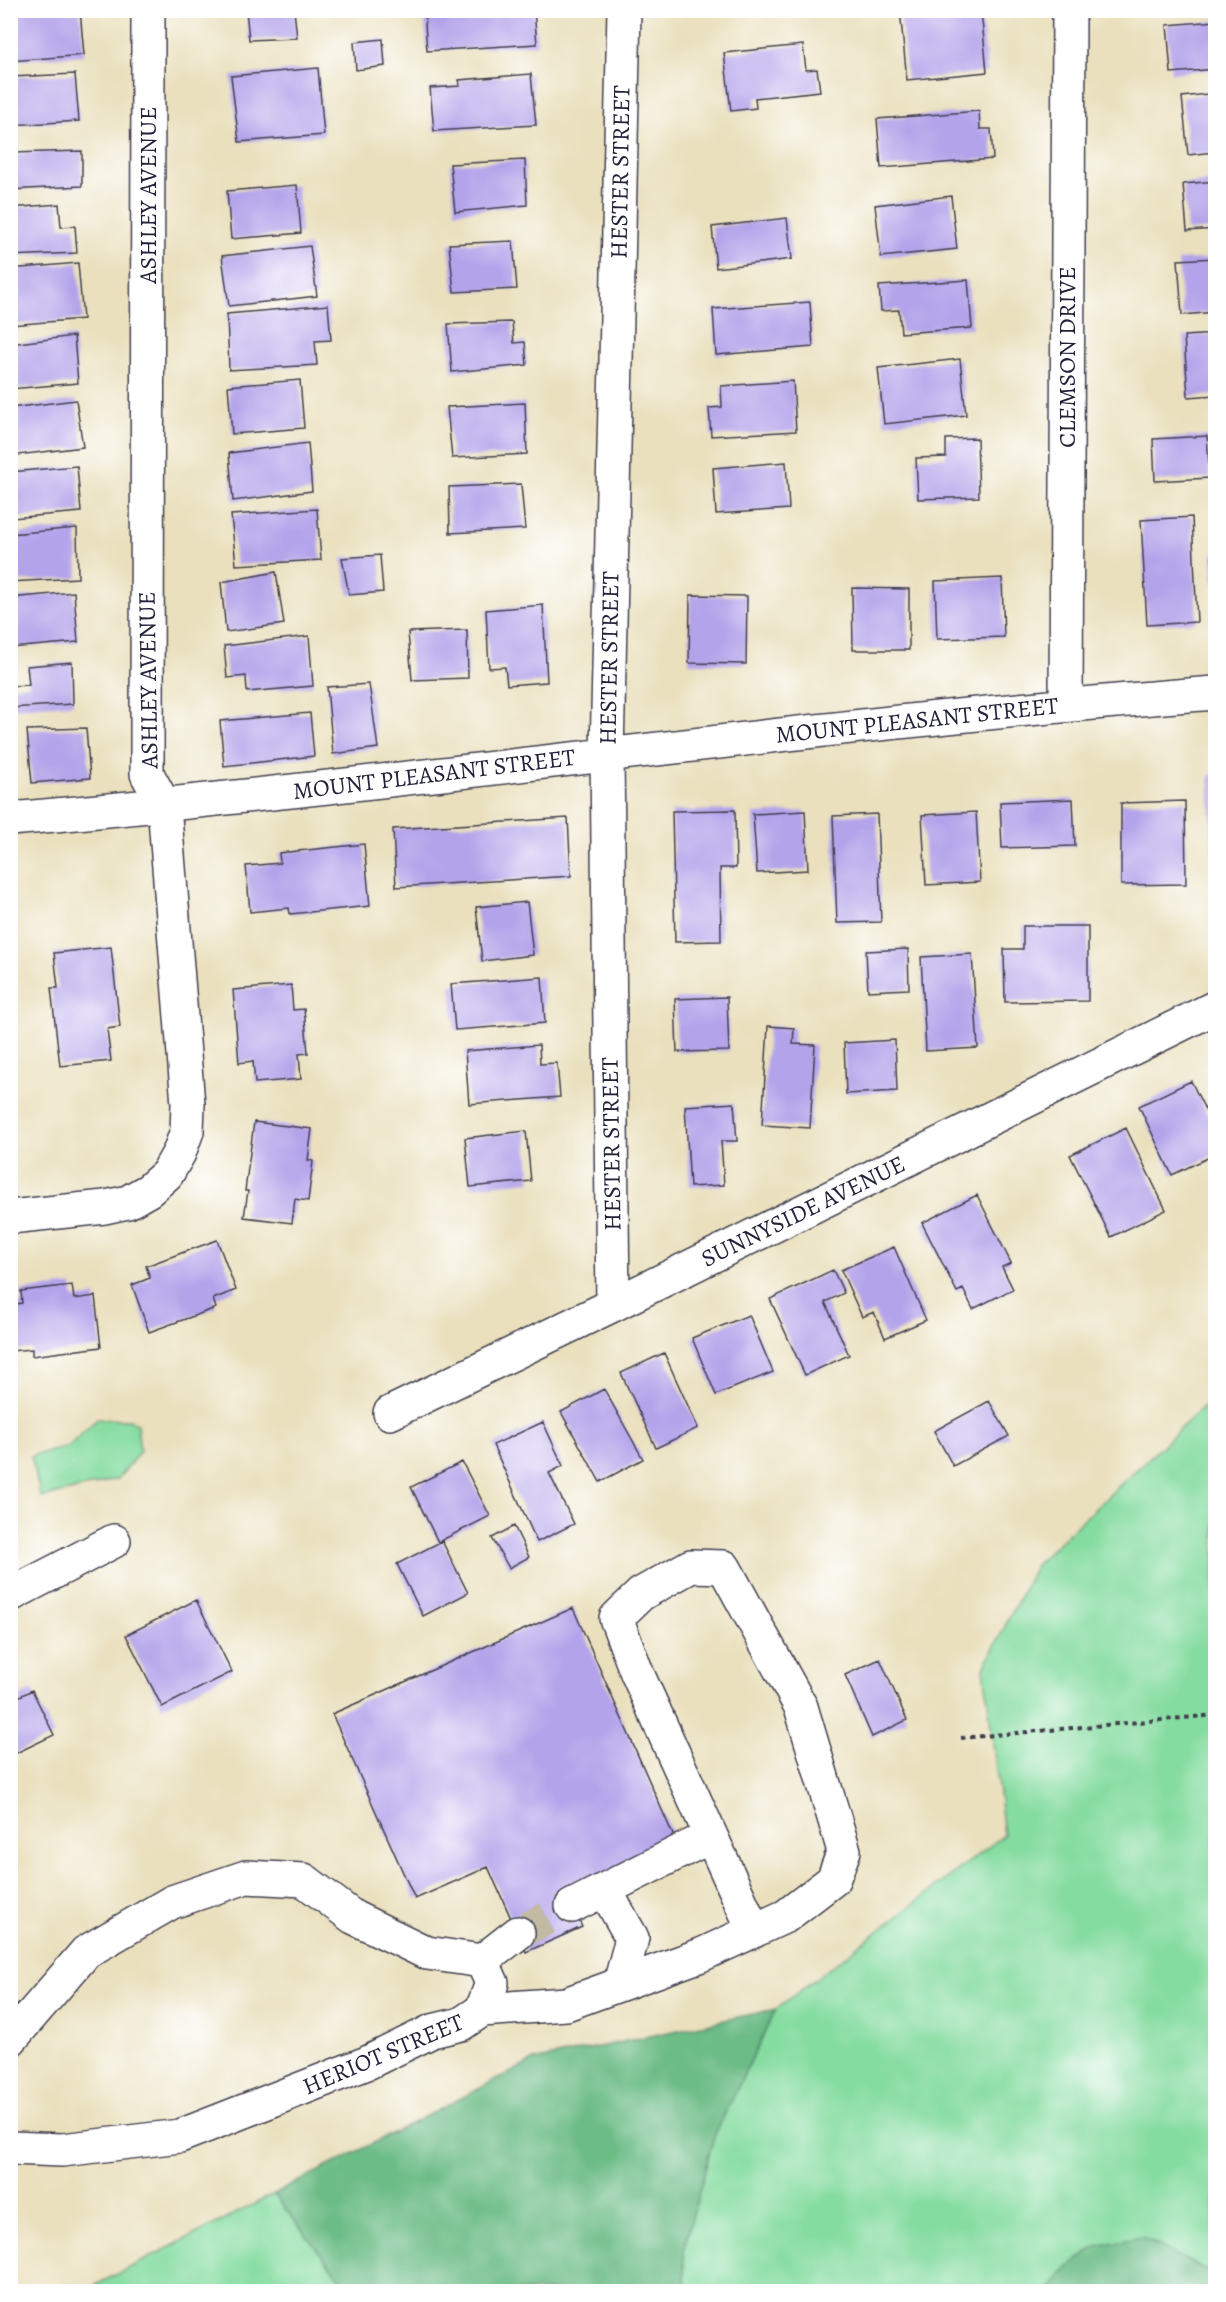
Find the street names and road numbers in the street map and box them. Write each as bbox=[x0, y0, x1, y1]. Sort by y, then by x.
street label: HESTER STREET bbox=[602, 85, 638, 259]
street label: ASHLEY AVENUE bbox=[132, 106, 164, 285]
street label: CLEMSON DRIVE bbox=[1051, 266, 1083, 448]
street label: HESTER STREET bbox=[591, 571, 627, 745]
street label: ASHLEY AVENUE bbox=[130, 591, 166, 770]
street label: MOUNT PLEASANT STREET bbox=[774, 689, 1060, 751]
street label: MOUNT PLEASANT STREET bbox=[291, 741, 577, 807]
street label: HESTER STREET bbox=[593, 1057, 629, 1231]
street label: SUNNYSIDE AVENUE bbox=[696, 1148, 910, 1274]
street label: HERIOT STREET bbox=[298, 2006, 468, 2102]

